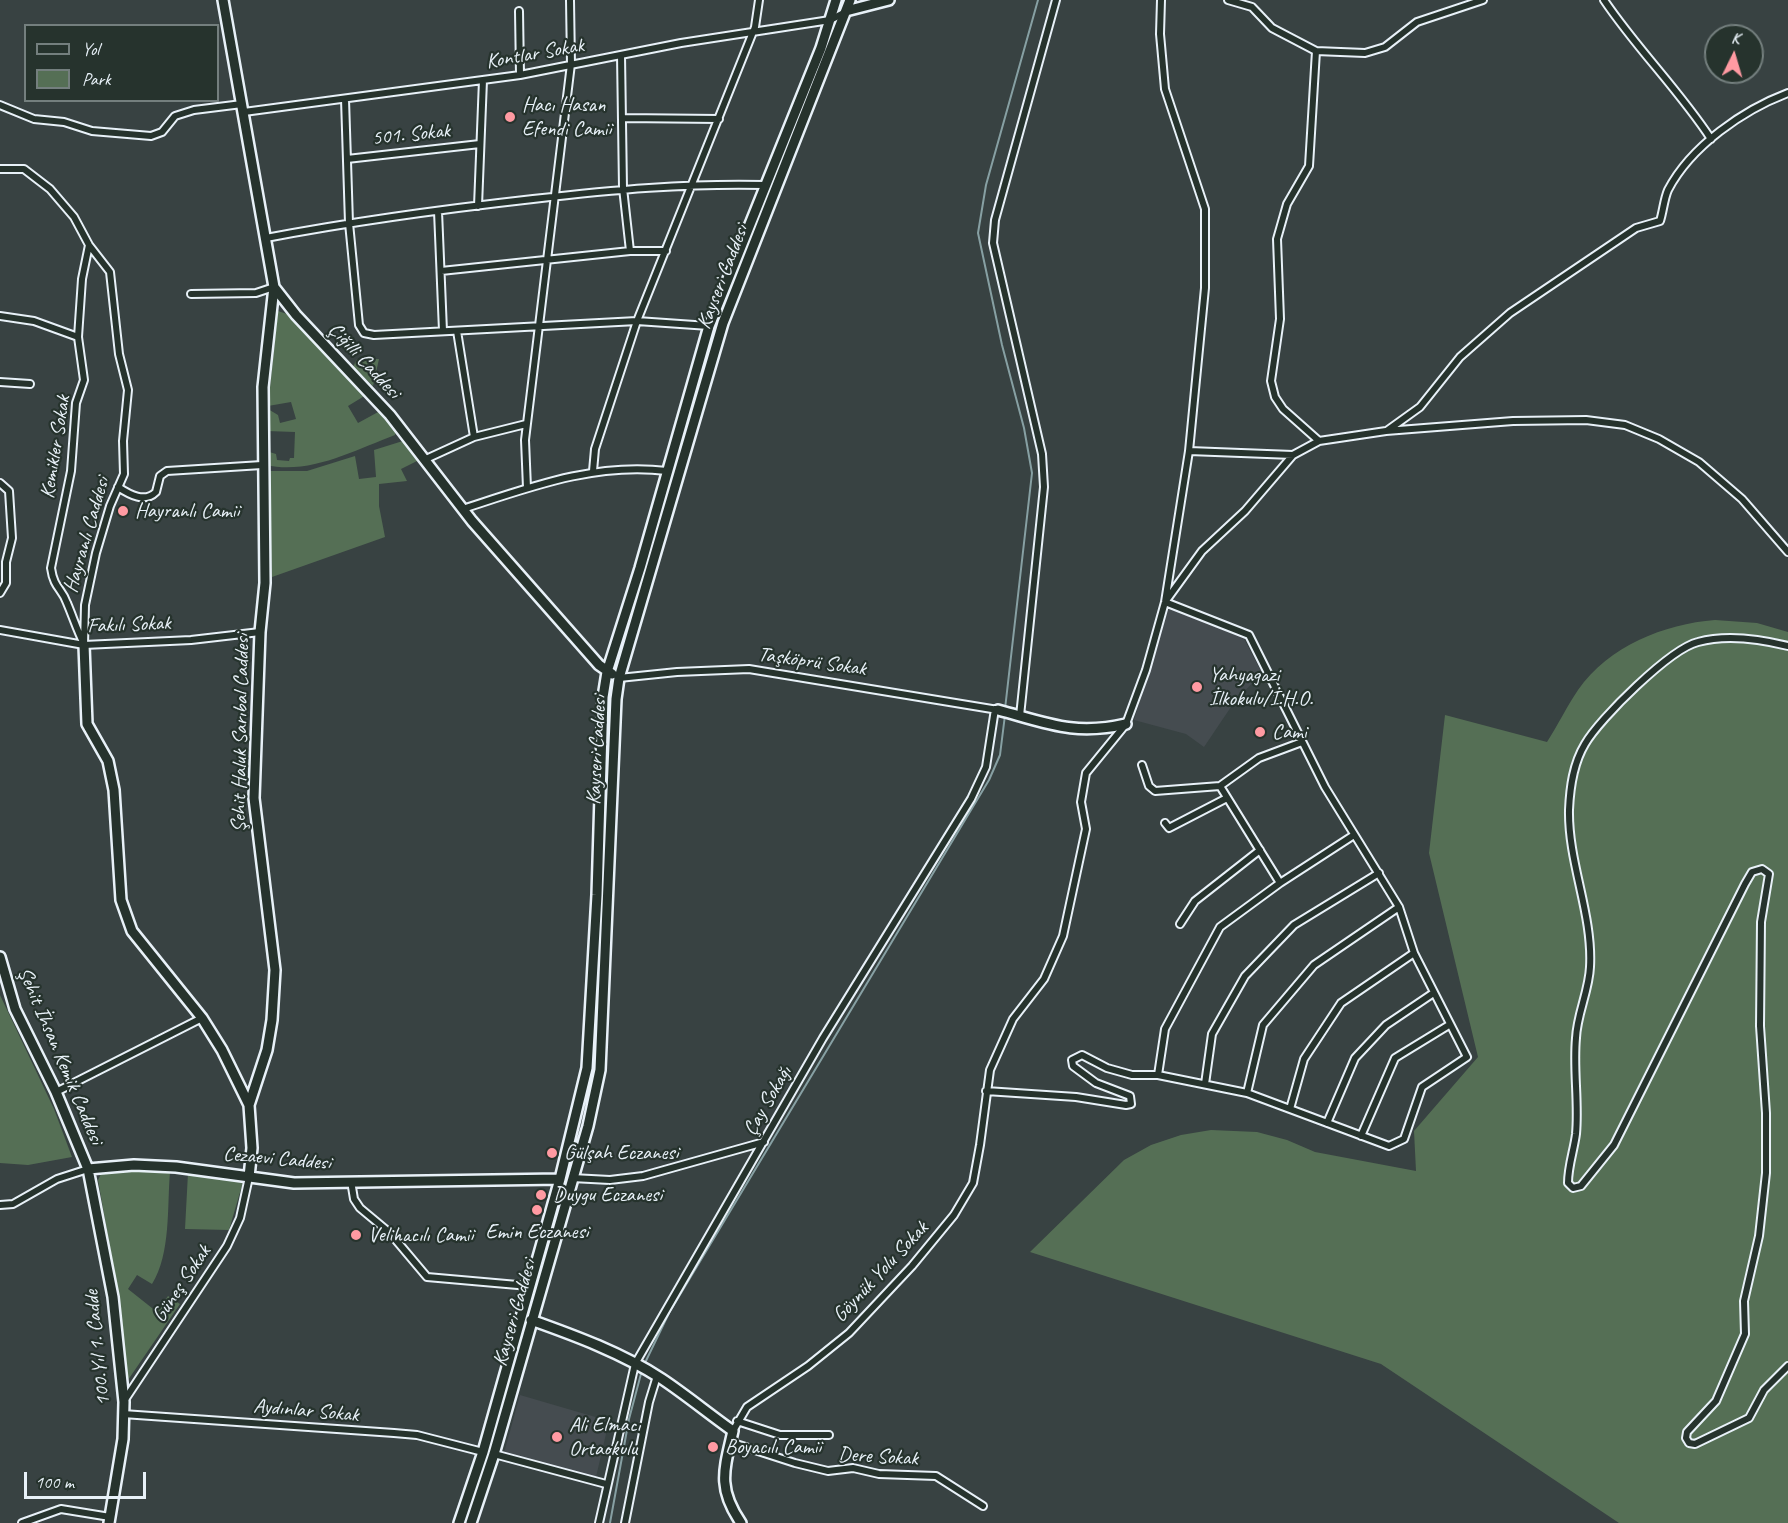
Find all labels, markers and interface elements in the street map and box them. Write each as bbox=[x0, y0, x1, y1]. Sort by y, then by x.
legend bbox=[24, 24, 219, 102]
north arrow bbox=[1704, 24, 1764, 84]
text: K bbox=[1730, 28, 1740, 48]
street label: Kontlar Sokak bbox=[484, 33, 586, 75]
text: Yol bbox=[82, 38, 99, 60]
text: Park bbox=[82, 68, 111, 90]
place label: Hacı Hasan Efendi Camii bbox=[522, 92, 611, 142]
marker: Hacı Hasan Efendi Camii bbox=[503, 110, 517, 124]
street label: 501. Sokak bbox=[371, 118, 451, 152]
street label: Kayseri Caddesi bbox=[692, 221, 754, 333]
street label: Çiğilli Caddesi bbox=[322, 318, 406, 404]
street label: Kemikler Sokak bbox=[35, 394, 77, 500]
street label: Hayranlı Caddesi bbox=[58, 474, 116, 596]
place label: Hayranlı Camii bbox=[135, 498, 239, 524]
marker: Hayranlı Camii bbox=[116, 504, 130, 518]
street label: Fakılı Sokak bbox=[87, 611, 171, 639]
street label: Şehit Haluk Sarıbal Caddesi bbox=[227, 633, 255, 833]
street label: Taşköprü Sokak bbox=[756, 642, 868, 682]
place label: Yahyagazi İlkokulu/İ.H.O. bbox=[1209, 662, 1313, 712]
marker: Yahyagazi İlkokulu/İ.H.O. bbox=[1190, 680, 1204, 694]
street label: Kayseri Caddesi bbox=[582, 695, 612, 805]
place label: Cami bbox=[1272, 719, 1307, 745]
marker: Cami bbox=[1253, 725, 1267, 739]
street label: Şehit İhsan Kemik Caddesi bbox=[11, 964, 109, 1148]
street label: Çay Sokağı bbox=[738, 1062, 798, 1140]
place label: Gülşah Eczanesi bbox=[564, 1140, 678, 1166]
street label: Cezaevi Caddesi bbox=[222, 1142, 332, 1176]
marker: Gülşah Eczanesi bbox=[545, 1146, 559, 1160]
place label: Duygu Eczanesi bbox=[553, 1182, 662, 1208]
marker: Duygu Eczanesi bbox=[534, 1188, 548, 1202]
marker: Emin Eczanesi bbox=[530, 1203, 544, 1217]
street label: Göynük Yolu Sokak bbox=[828, 1216, 934, 1328]
place label: Emin Eczanesi bbox=[485, 1219, 589, 1245]
place label: Velihacılı Camii bbox=[368, 1222, 473, 1248]
marker: Velihacılı Camii bbox=[349, 1228, 363, 1242]
street label: Güneş Sokak bbox=[147, 1241, 217, 1327]
street label: Kayseri Caddesi bbox=[488, 1257, 542, 1369]
street label: 100.Yıl 1. Cadde bbox=[79, 1289, 117, 1407]
street label: Aydınlar Sokak bbox=[252, 1394, 360, 1428]
place label: Ali Elmacı Ortaokulu bbox=[569, 1412, 641, 1462]
marker: Ali Elmacı Ortaokulu bbox=[550, 1430, 564, 1444]
place label: Boyacılı Camii bbox=[725, 1434, 821, 1460]
marker: Boyacılı Camii bbox=[706, 1440, 720, 1454]
street label: Dere Sokak bbox=[837, 1442, 919, 1472]
scale bar bbox=[27, 1460, 148, 1498]
text: 100 m bbox=[35, 1471, 74, 1493]

